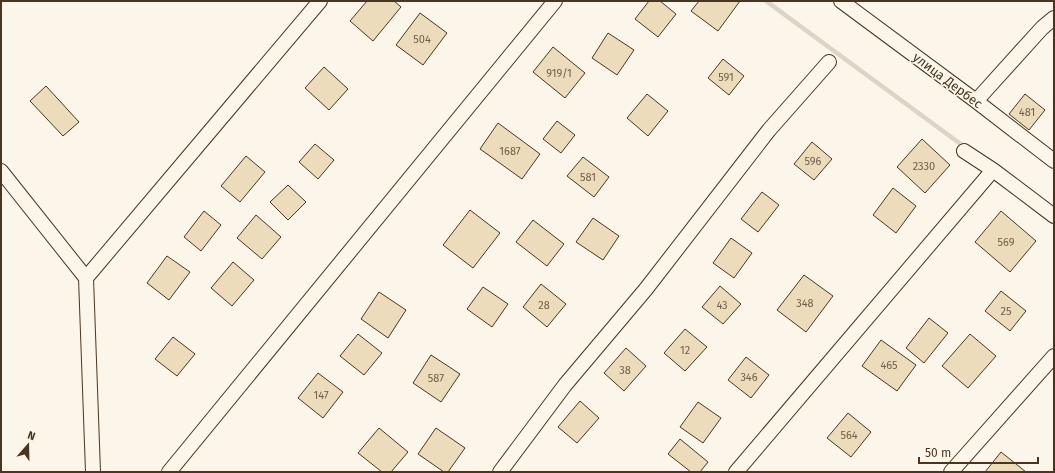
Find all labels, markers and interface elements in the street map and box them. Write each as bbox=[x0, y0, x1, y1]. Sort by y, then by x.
house number: 504 bbox=[413, 33, 431, 46]
street label: улица Дербес bbox=[910, 49, 985, 111]
house number: 919/1 bbox=[546, 67, 572, 80]
house number: 591 bbox=[718, 71, 734, 84]
house number: 481 bbox=[1019, 106, 1035, 119]
house number: 1687 bbox=[499, 145, 521, 158]
house number: 596 bbox=[805, 155, 822, 168]
house number: 2330 bbox=[913, 160, 935, 173]
house number: 581 bbox=[580, 171, 596, 184]
house number: 569 bbox=[998, 236, 1015, 249]
house number: 348 bbox=[796, 297, 814, 310]
house number: 28 bbox=[538, 299, 550, 312]
house number: 43 bbox=[716, 299, 728, 312]
house number: 25 bbox=[1001, 305, 1012, 318]
house number: 12 bbox=[680, 344, 690, 357]
house number: 465 bbox=[880, 359, 898, 372]
house number: 38 bbox=[619, 364, 631, 377]
house number: 346 bbox=[740, 371, 758, 384]
house number: 587 bbox=[428, 372, 444, 385]
house number: 147 bbox=[313, 389, 329, 402]
north arrow bbox=[8, 425, 48, 465]
text: N bbox=[26, 429, 37, 443]
house number: 564 bbox=[840, 429, 858, 442]
scale bar bbox=[919, 439, 1038, 465]
text: 50 m bbox=[925, 446, 951, 460]

